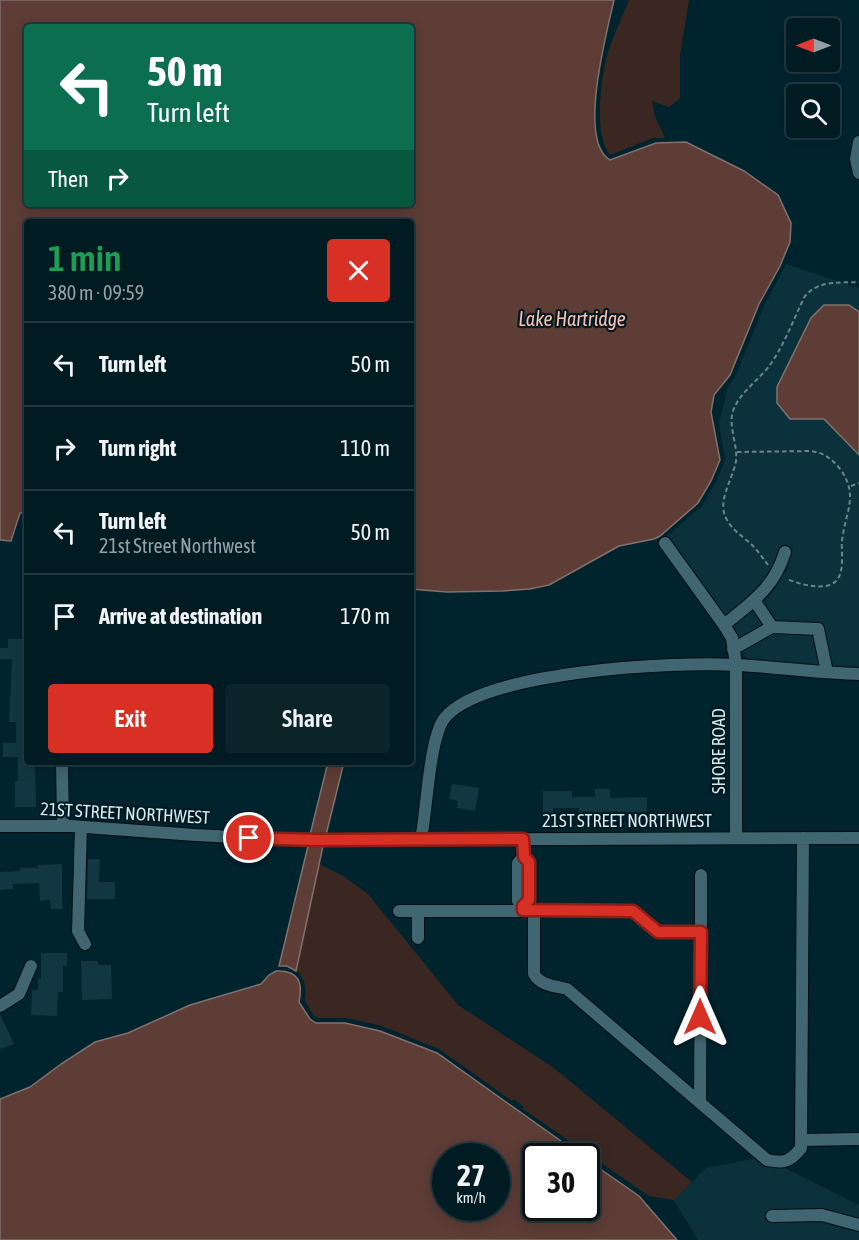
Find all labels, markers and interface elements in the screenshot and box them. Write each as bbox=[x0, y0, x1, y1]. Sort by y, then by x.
north arrow bbox=[786, 18, 840, 72]
map controls bbox=[786, 18, 840, 138]
text: 50 m bbox=[147, 47, 222, 95]
icon: left bbox=[48, 48, 126, 126]
button: search bbox=[786, 84, 840, 138]
text: Turn left bbox=[147, 97, 230, 128]
icon: right bbox=[101, 162, 134, 195]
text: Then bbox=[48, 166, 89, 192]
text: 1 min bbox=[48, 237, 122, 279]
button: close bbox=[327, 239, 390, 302]
text: 380 m · 09:59 bbox=[48, 281, 144, 304]
water label: Lake Hartridge bbox=[518, 307, 626, 330]
icon: left bbox=[48, 348, 81, 381]
text: Turn left bbox=[99, 351, 166, 377]
text: 50 m bbox=[350, 351, 390, 377]
icon: right bbox=[48, 432, 81, 465]
text: Turn right bbox=[99, 435, 176, 461]
text: 110 m bbox=[340, 435, 390, 461]
text: Turn left bbox=[99, 508, 166, 534]
icon: left bbox=[48, 516, 81, 549]
text: 50 m bbox=[350, 519, 390, 545]
text: 21st Street Northwest bbox=[99, 534, 256, 557]
icon: arrive bbox=[48, 600, 81, 633]
text: Arrive at destination bbox=[99, 603, 262, 629]
text: 170 m bbox=[340, 603, 390, 629]
button: Exit bbox=[48, 684, 213, 753]
button: Share bbox=[225, 684, 390, 753]
street label: SHORE ROAD bbox=[708, 708, 729, 794]
street label: 21ST STREET NORTHWEST bbox=[40, 798, 210, 828]
street label: 21ST STREET NORTHWEST bbox=[542, 810, 712, 831]
pin bbox=[223, 812, 274, 863]
icon: arrive bbox=[232, 821, 265, 854]
position arrow bbox=[668, 985, 732, 1049]
speed limit sign: 30 bbox=[522, 1143, 600, 1221]
text: 27 bbox=[457, 1158, 485, 1192]
text: km/h bbox=[456, 1189, 486, 1206]

